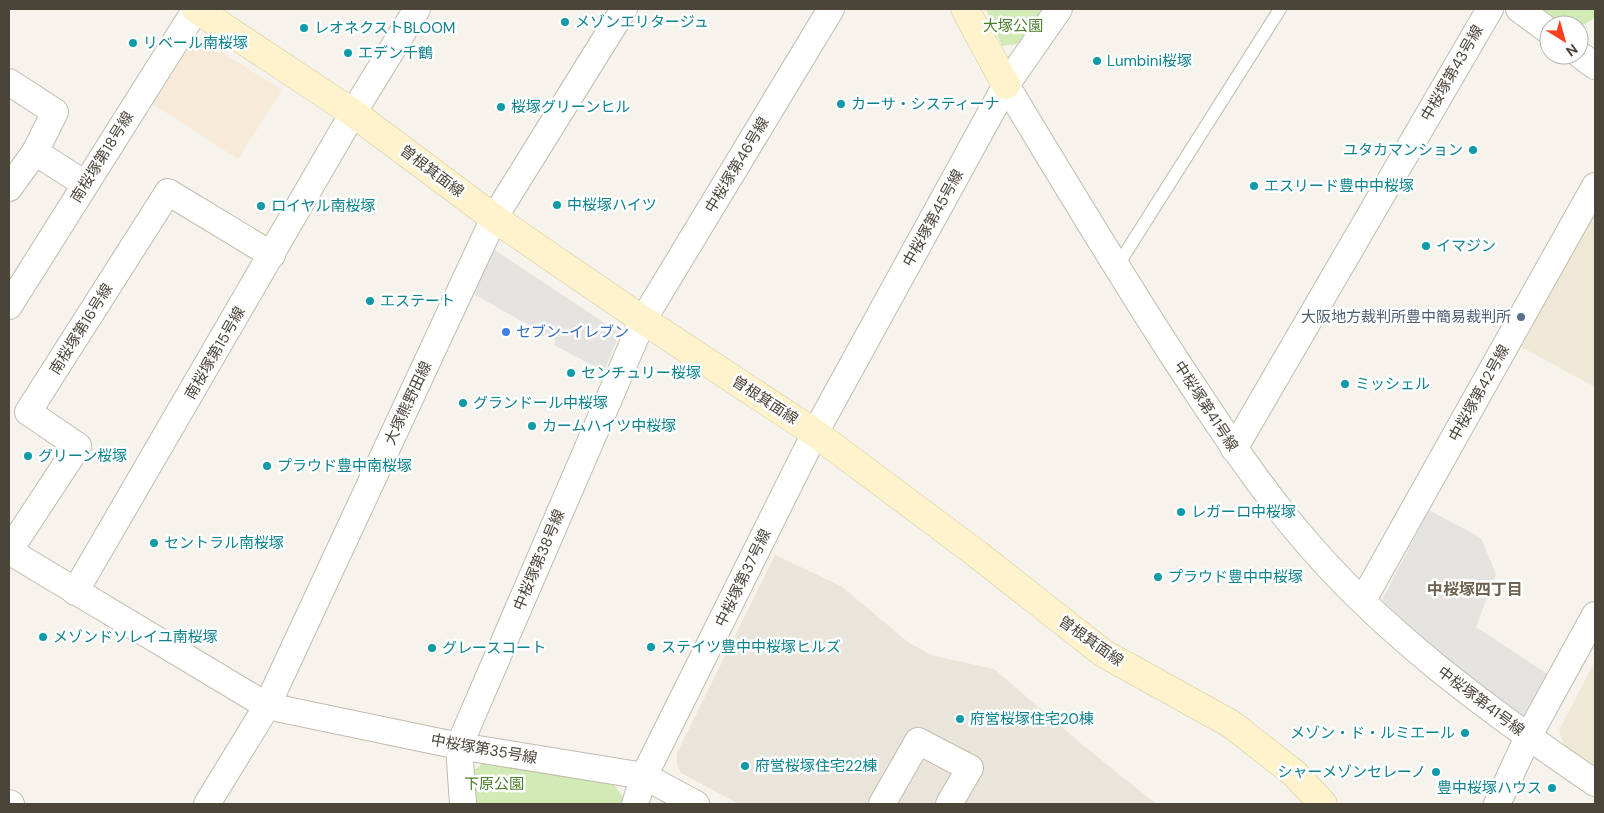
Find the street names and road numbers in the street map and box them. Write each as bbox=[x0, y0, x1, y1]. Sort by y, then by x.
street label: 中桜塚第43号線 bbox=[1416, 21, 1488, 125]
street label: 南桜塚第18号線 bbox=[66, 108, 138, 206]
street label: 中桜塚第46号線 bbox=[700, 113, 774, 217]
street label: 曽根箕面線 bbox=[396, 140, 468, 202]
street label: 中桜塚第45号線 bbox=[898, 166, 968, 270]
street label: 南桜塚第16号線 bbox=[45, 280, 117, 378]
street label: 南桜塚第15号線 bbox=[180, 303, 250, 403]
street label: 中桜塚第42号線 bbox=[1444, 341, 1514, 445]
street label: 中桜塚第41号線 bbox=[1169, 357, 1243, 455]
street label: 大塚熊野田線 bbox=[380, 358, 436, 448]
street label: 曽根箕面線 bbox=[728, 371, 802, 429]
street label: 中桜塚第38号線 bbox=[509, 506, 569, 614]
street label: 中桜塚第37号線 bbox=[711, 526, 775, 630]
street label: 曽根箕面線 bbox=[1055, 611, 1127, 671]
street label: 中桜塚第41号線 bbox=[1434, 662, 1528, 740]
street label: 中桜塚第35号線 bbox=[429, 730, 539, 768]

